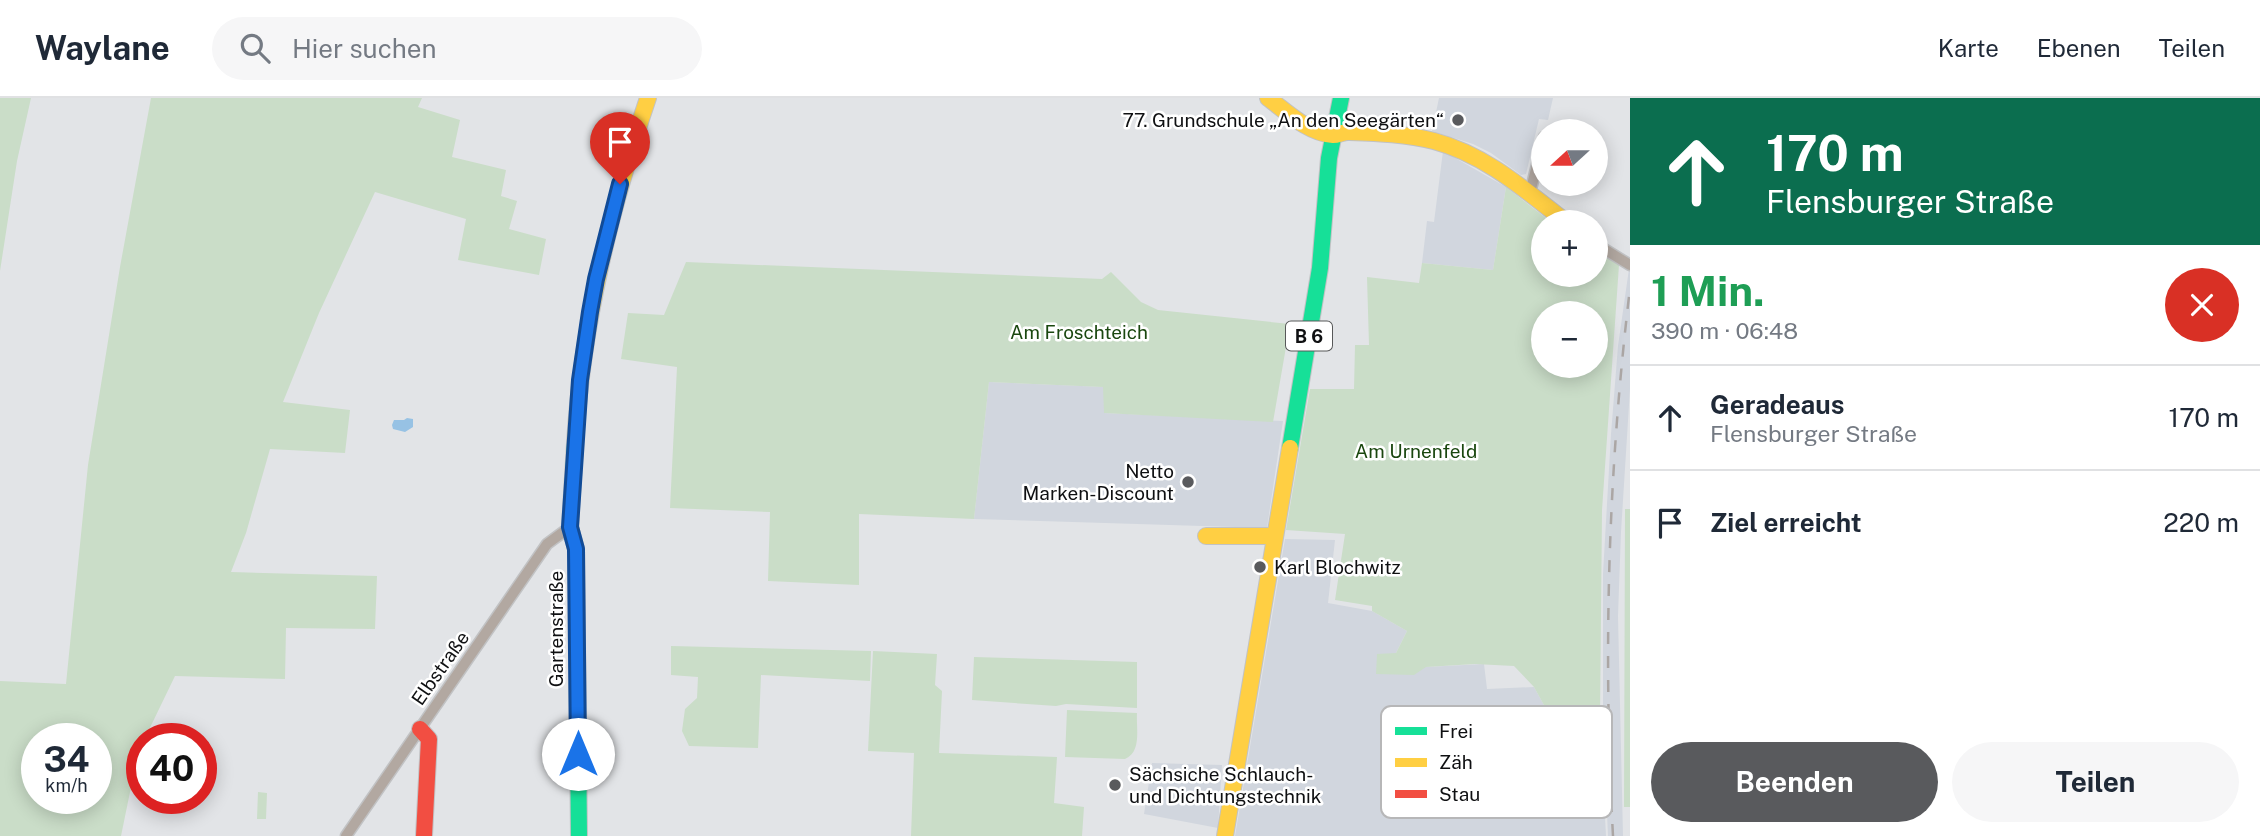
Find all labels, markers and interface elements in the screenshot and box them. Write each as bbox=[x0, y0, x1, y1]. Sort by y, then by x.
search box bbox=[212, 17, 702, 80]
text: Waylane bbox=[35, 29, 170, 67]
icon: search bbox=[236, 29, 274, 67]
text: Hier suchen bbox=[292, 33, 436, 64]
text: Karte bbox=[1938, 34, 1999, 62]
text: Ebenen bbox=[2037, 34, 2121, 62]
text: Teilen bbox=[2159, 34, 2225, 62]
place label: 77. Grundschule „An den Seegärten“ bbox=[1122, 109, 1444, 131]
pin bbox=[590, 112, 650, 184]
marker: 77. Grundschule „An den Seegärten“ bbox=[1450, 112, 1466, 128]
north arrow bbox=[1531, 119, 1608, 196]
map controls bbox=[1531, 119, 1608, 378]
icon: arrive bbox=[601, 123, 639, 161]
text: 170 m bbox=[1766, 124, 1904, 182]
icon: ahead bbox=[1651, 126, 1742, 217]
text: Flensburger Straße bbox=[1766, 183, 2054, 220]
button: + bbox=[1531, 210, 1608, 287]
text: 1 Min. bbox=[1651, 266, 1765, 315]
button: close bbox=[2165, 268, 2239, 342]
button: − bbox=[1531, 301, 1608, 378]
text: 390 m · 06:48 bbox=[1651, 317, 1798, 344]
park label: Am Froschteich bbox=[1010, 321, 1148, 343]
road number: B 6 bbox=[1286, 322, 1332, 350]
text: Geradeaus bbox=[1710, 389, 1845, 420]
icon: ahead bbox=[1651, 399, 1689, 437]
text: 170 m bbox=[2169, 402, 2239, 433]
text: Flensburger Straße bbox=[1710, 420, 1917, 447]
park label: Am Urnenfeld bbox=[1355, 440, 1477, 462]
place label: Netto Marken-Discount bbox=[1023, 460, 1174, 504]
marker: Netto Marken-Discount bbox=[1180, 474, 1196, 490]
icon: arrive bbox=[1651, 504, 1689, 542]
text: Ziel erreicht bbox=[1710, 507, 1862, 538]
text: 220 m bbox=[2163, 507, 2239, 538]
place label: Karl Blochwitz bbox=[1274, 556, 1401, 578]
marker: Karl Blochwitz bbox=[1252, 559, 1268, 575]
street label: Gartenstraße bbox=[545, 571, 567, 687]
street label: Elbstraße bbox=[407, 627, 473, 709]
legend bbox=[1381, 706, 1612, 818]
position arrow bbox=[541, 717, 615, 791]
text: Frei bbox=[1439, 720, 1473, 742]
speed limit sign: 40 bbox=[126, 723, 217, 814]
text: 34 bbox=[43, 739, 90, 780]
button: Beenden bbox=[1651, 742, 1938, 822]
button: Teilen bbox=[1952, 742, 2239, 822]
text: Zäh bbox=[1439, 751, 1473, 773]
place label: Sächsiche Schlauch- und Dichtungstechnik bbox=[1129, 763, 1322, 807]
text: km/h bbox=[45, 775, 88, 796]
marker: Sächsiche Schlauch- und Dichtungstechnik bbox=[1107, 777, 1123, 793]
text: Stau bbox=[1439, 783, 1480, 805]

